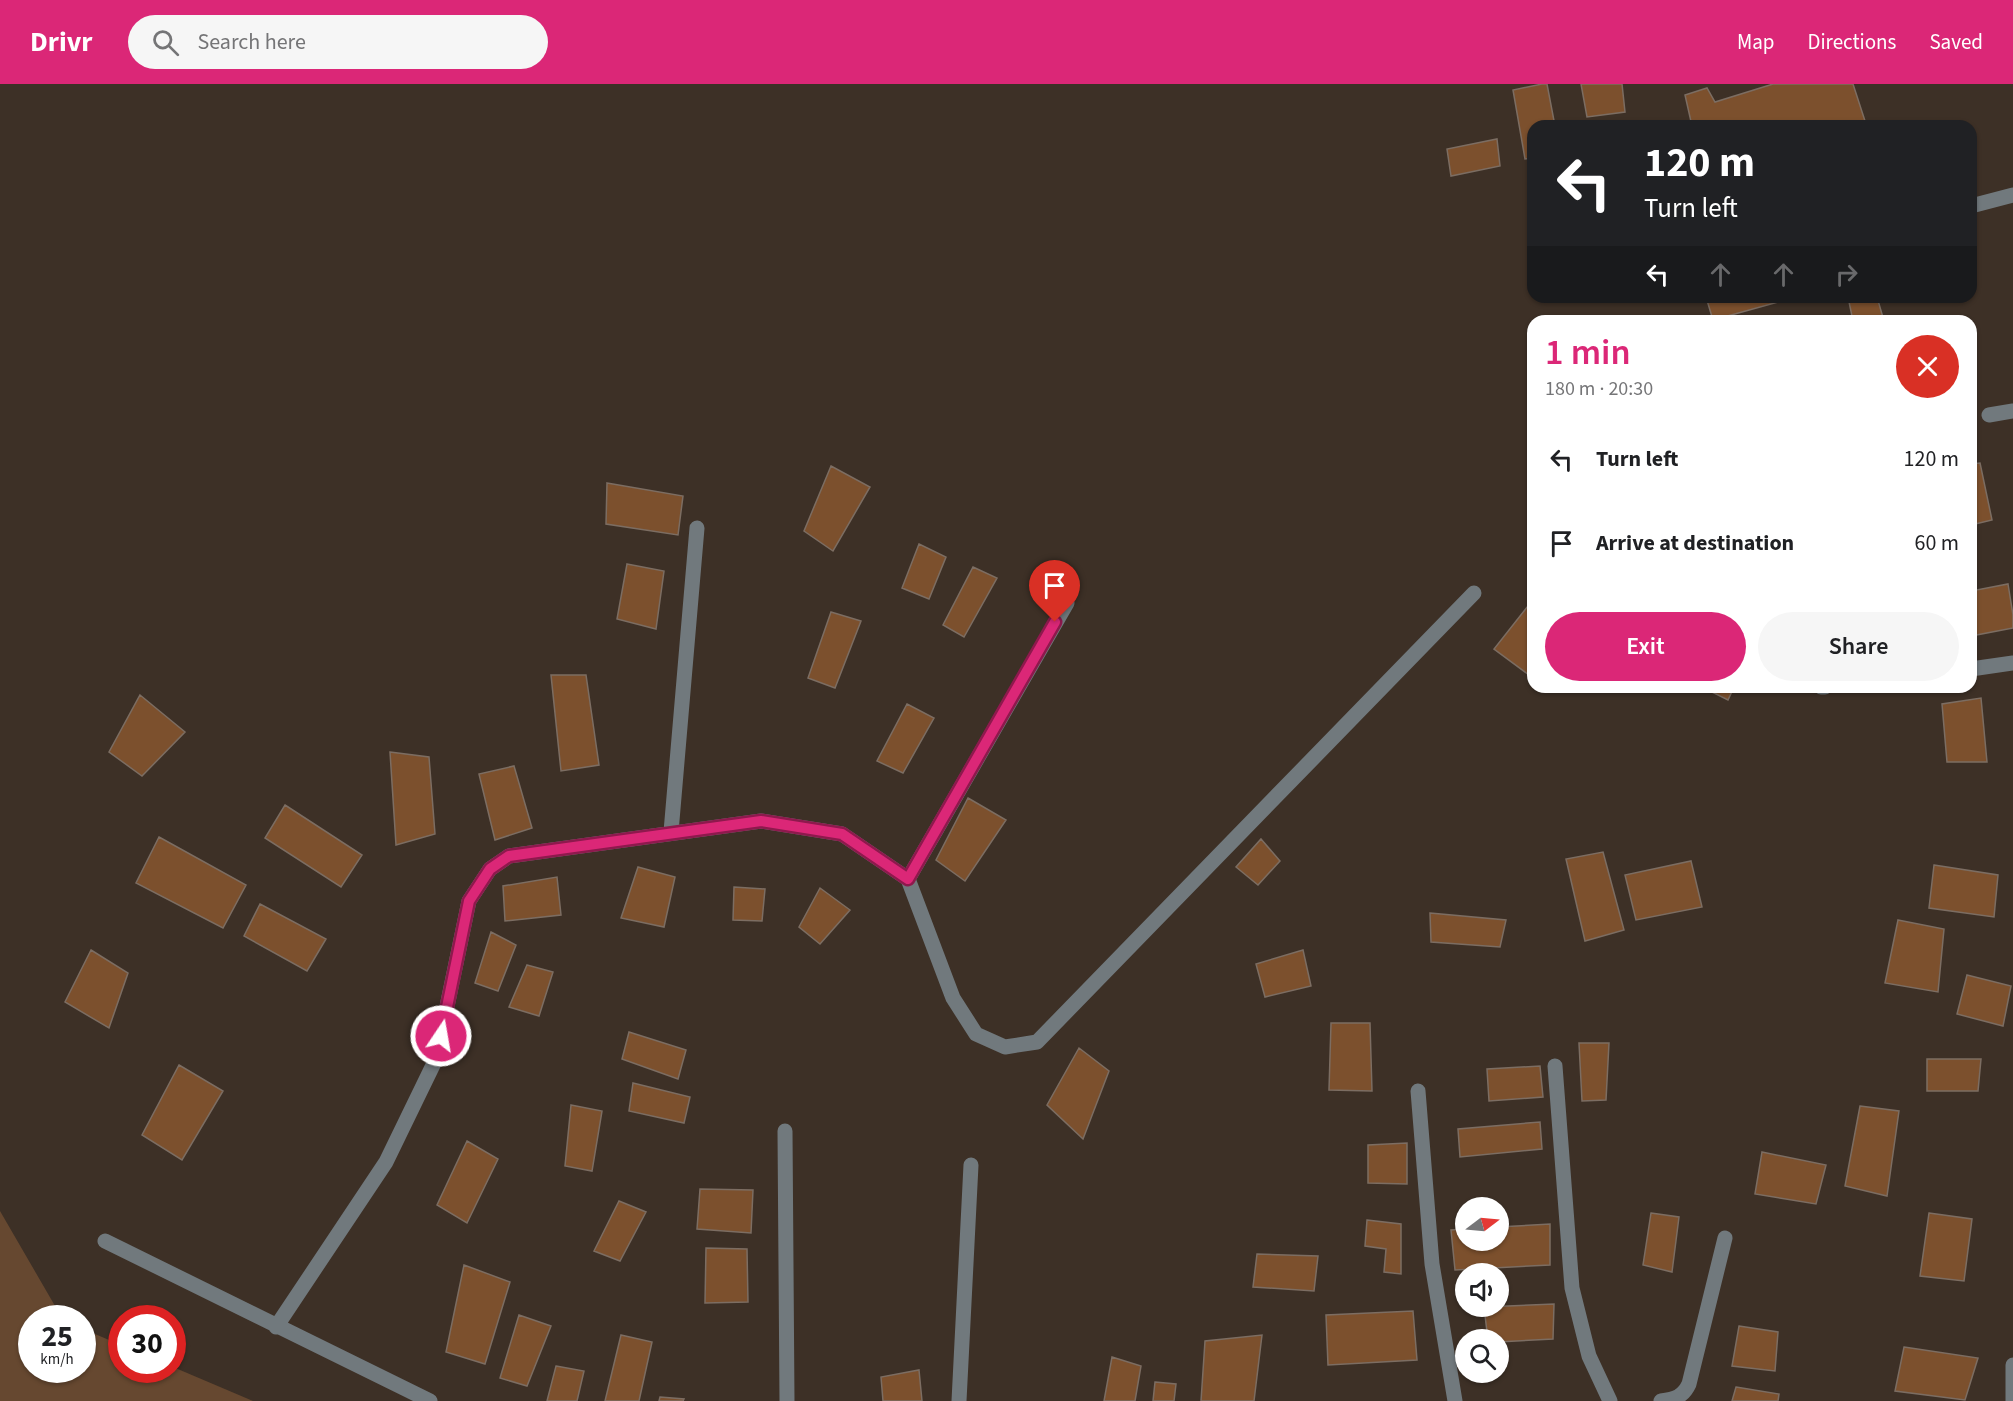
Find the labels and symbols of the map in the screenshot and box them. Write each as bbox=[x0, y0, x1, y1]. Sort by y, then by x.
pin bbox=[1029, 560, 1080, 622]
position arrow bbox=[409, 1004, 473, 1068]
north arrow bbox=[1455, 1197, 1509, 1251]
speed limit sign: 30 bbox=[108, 1305, 186, 1383]

